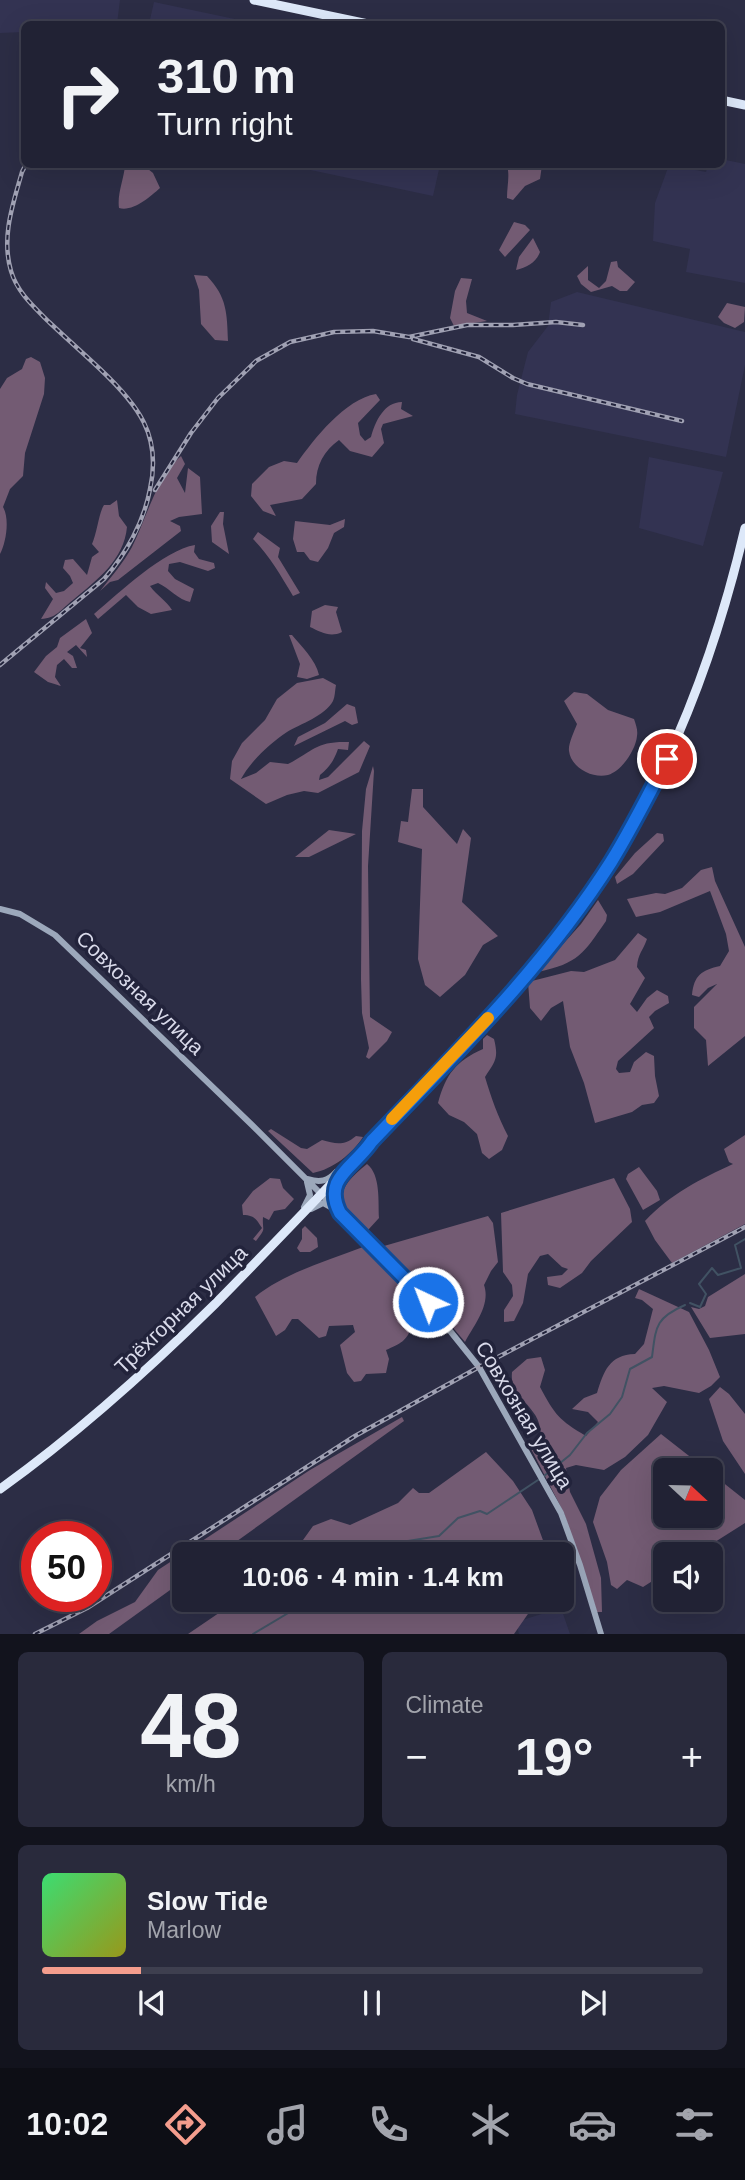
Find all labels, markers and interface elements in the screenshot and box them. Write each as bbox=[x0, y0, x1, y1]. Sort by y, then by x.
icon: right bbox=[42, 49, 133, 140]
text: 310 m bbox=[157, 49, 296, 103]
text: Turn right bbox=[157, 106, 293, 142]
pin bbox=[637, 729, 697, 789]
icon: arrive bbox=[648, 740, 686, 778]
street label: Совхозная улица bbox=[72, 926, 209, 1059]
street label: Трёхгорная улица bbox=[110, 1241, 252, 1378]
position arrow bbox=[391, 1265, 465, 1339]
street label: Совхозная улица bbox=[471, 1337, 578, 1493]
north arrow bbox=[653, 1458, 723, 1528]
map controls bbox=[653, 1458, 723, 1612]
speed limit sign: 50 bbox=[21, 1521, 112, 1612]
button: sound bbox=[653, 1542, 723, 1612]
text: 10:06 · 4 min · 1.4 km bbox=[242, 1562, 504, 1592]
text: 48 bbox=[140, 1675, 241, 1776]
text: Climate bbox=[406, 1692, 483, 1718]
text: 19° bbox=[515, 1728, 594, 1786]
text: − bbox=[406, 1736, 428, 1778]
text: + bbox=[681, 1736, 703, 1778]
text: km/h bbox=[166, 1771, 216, 1797]
text: Slow Tide bbox=[147, 1886, 268, 1916]
text: Marlow bbox=[147, 1917, 221, 1943]
icon: previous bbox=[133, 1984, 171, 2022]
icon: pause bbox=[353, 1984, 391, 2022]
icon: next bbox=[574, 1984, 612, 2022]
icon: directions bbox=[161, 2100, 210, 2149]
icon: music bbox=[263, 2100, 312, 2149]
icon: phone bbox=[364, 2100, 413, 2149]
icon: climate bbox=[466, 2100, 515, 2149]
icon: car bbox=[568, 2100, 617, 2149]
icon: filters bbox=[670, 2100, 719, 2149]
text: 10:02 bbox=[26, 2106, 108, 2142]

